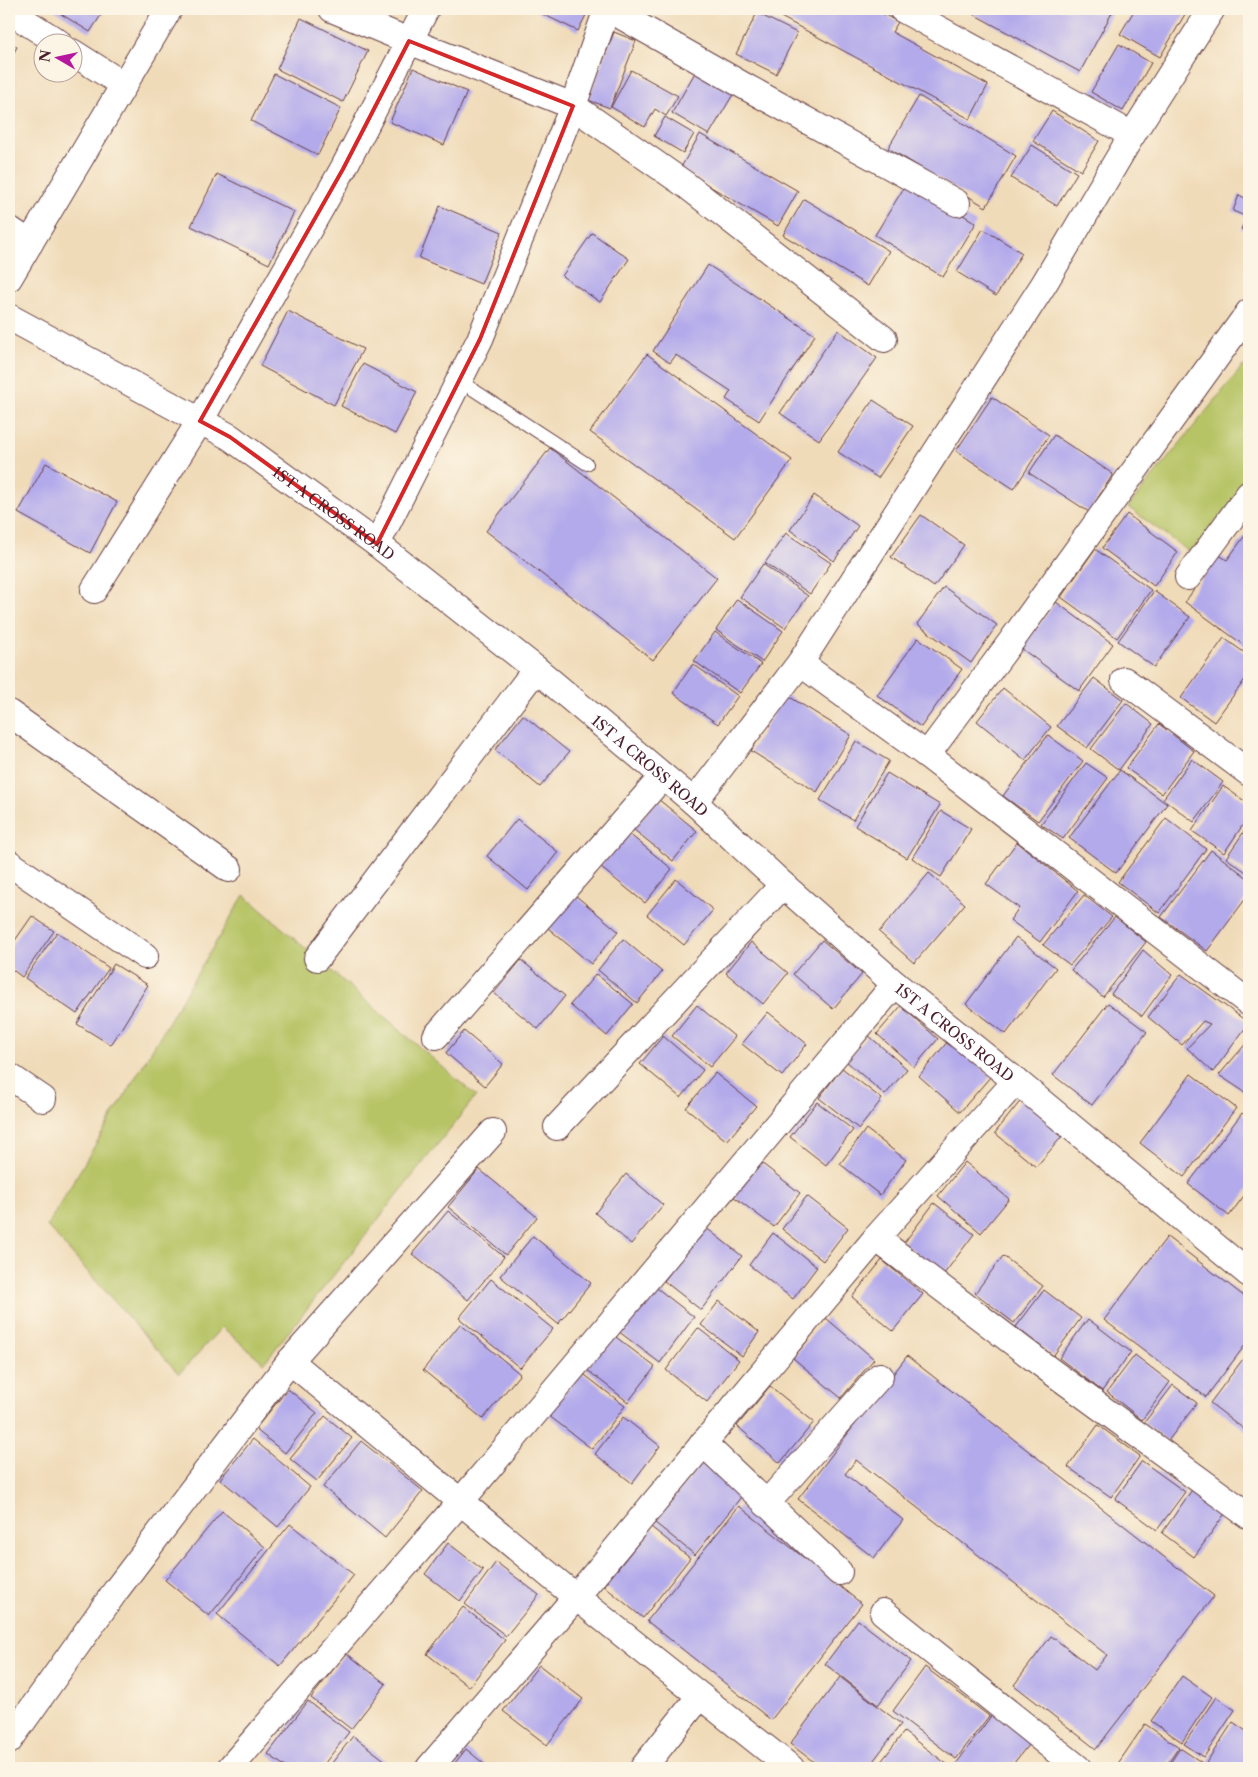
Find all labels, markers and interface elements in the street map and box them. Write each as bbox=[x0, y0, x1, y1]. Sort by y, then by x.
north arrow bbox=[32, 32, 82, 82]
text: N bbox=[35, 49, 55, 63]
street label: 1ST A CROSS ROAD bbox=[269, 462, 399, 564]
street label: 1ST A CROSS ROAD bbox=[588, 711, 713, 820]
street label: 1ST A CROSS ROAD bbox=[892, 979, 1018, 1085]

